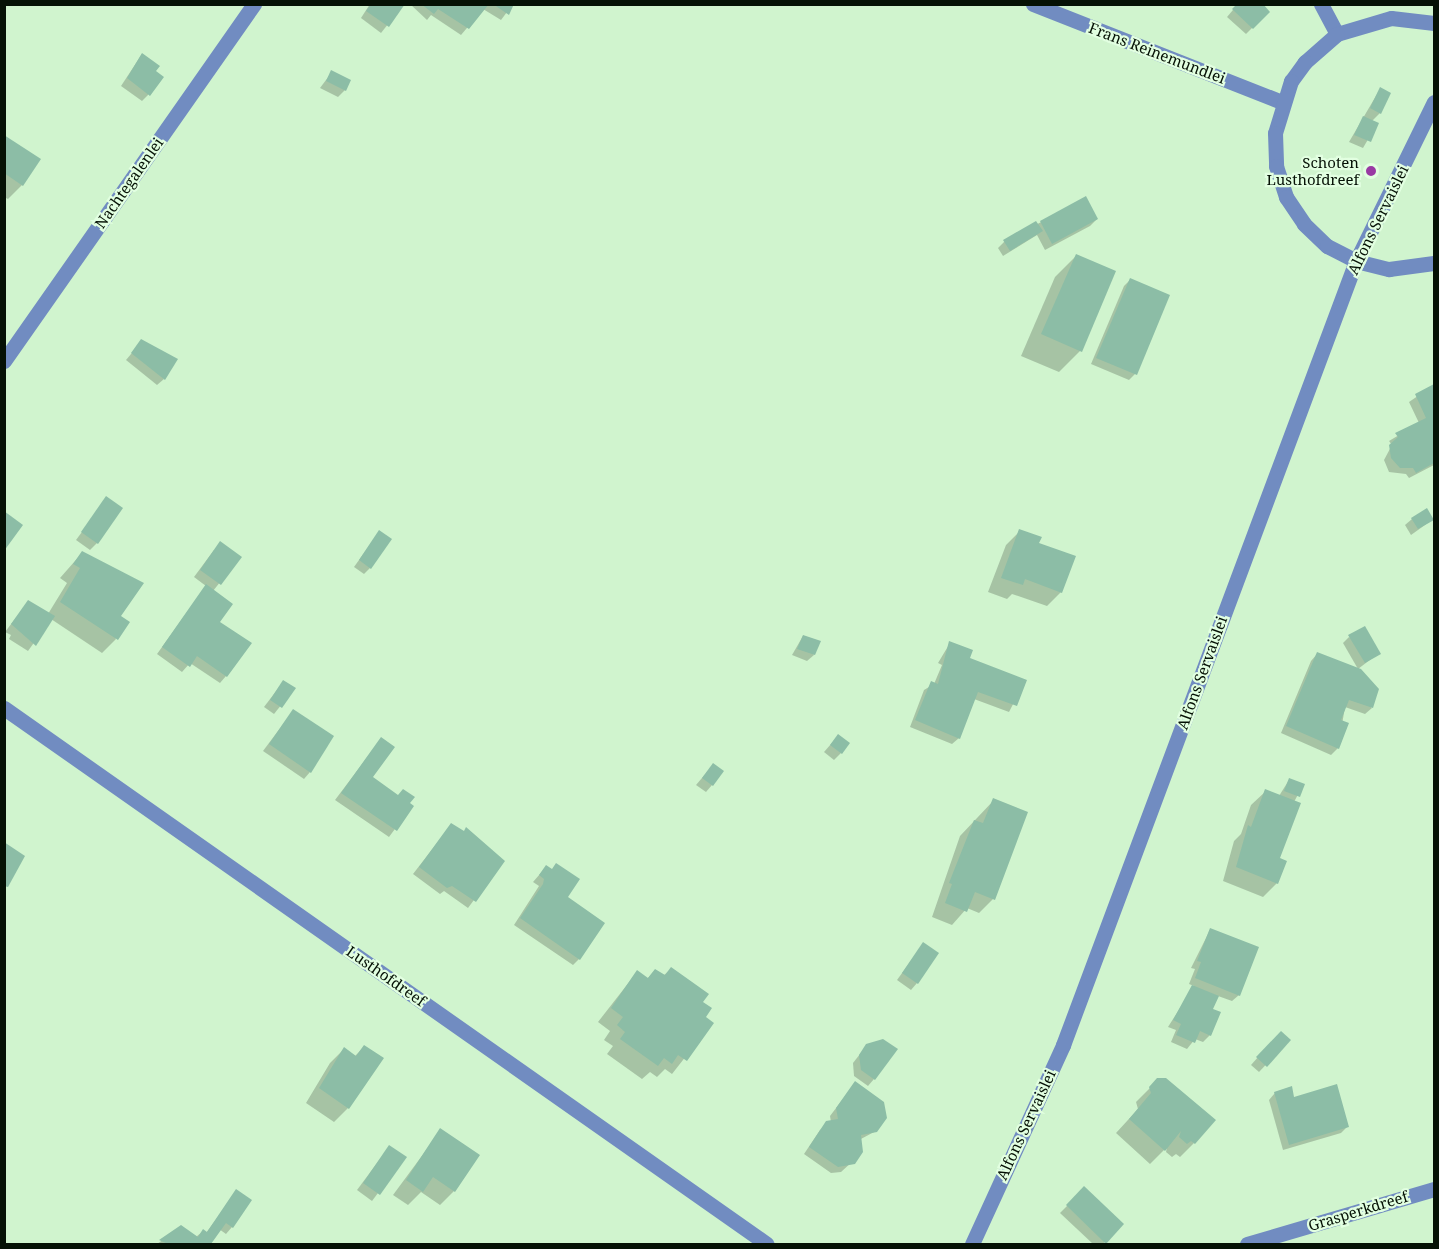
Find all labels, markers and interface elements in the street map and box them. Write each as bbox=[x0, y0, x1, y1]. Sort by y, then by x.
street label: Frans Reinemundlei bbox=[1086, 19, 1228, 87]
street label: Nachtegalenlei bbox=[91, 134, 167, 232]
place label: Schoten Lusthofdreef bbox=[1267, 153, 1359, 188]
street label: Alfons Servaislei bbox=[1344, 162, 1412, 278]
marker: Schoten Lusthofdreef bbox=[1364, 164, 1378, 178]
street label: Alfons Servaislei bbox=[1173, 614, 1231, 732]
street label: Lusthofdreef bbox=[343, 942, 429, 1010]
street label: Alfons Servaislei bbox=[993, 1067, 1059, 1183]
street label: Grasperkdreef bbox=[1306, 1187, 1410, 1235]

